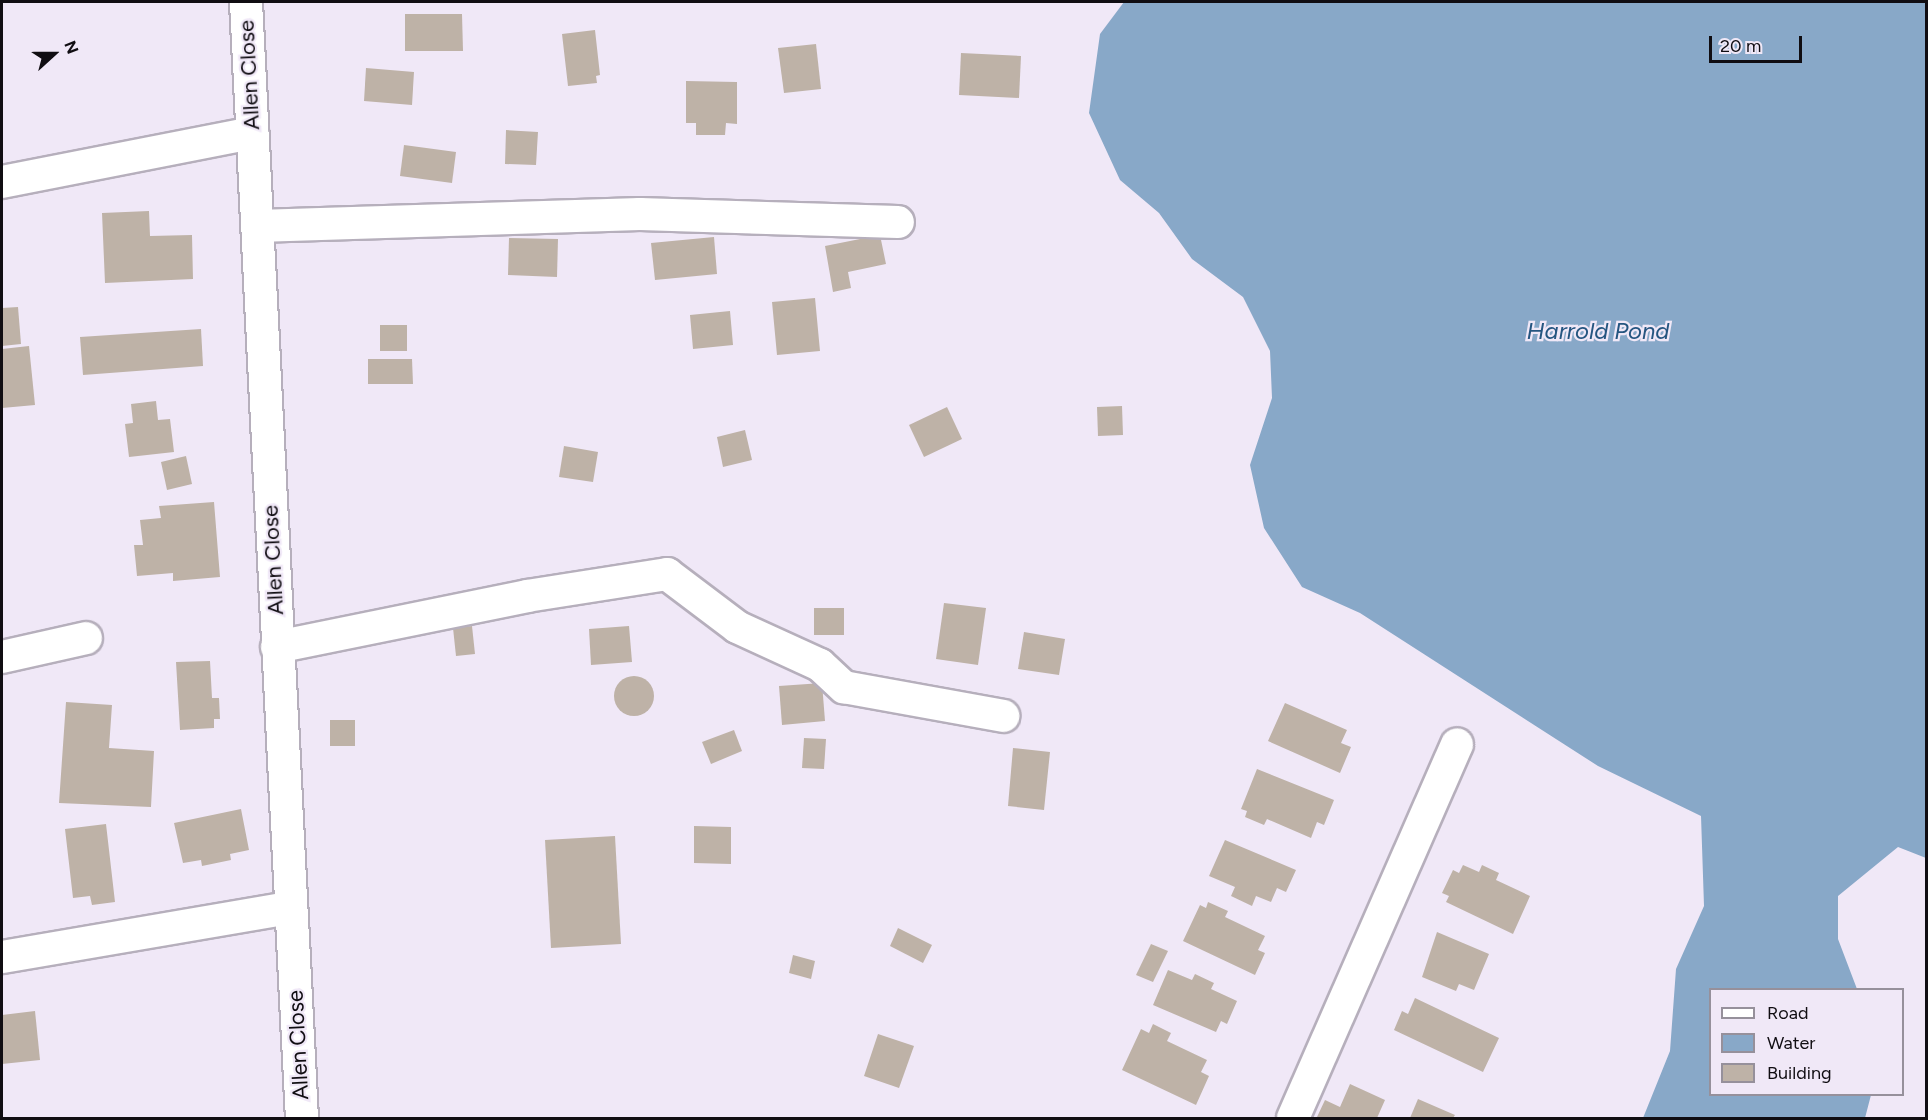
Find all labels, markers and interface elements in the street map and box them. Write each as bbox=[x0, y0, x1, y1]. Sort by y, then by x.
street label: Allen Close bbox=[233, 19, 265, 131]
north arrow bbox=[24, 24, 84, 84]
scale bar bbox=[1712, 24, 1805, 62]
text: 20 m bbox=[1720, 35, 1761, 57]
text: N bbox=[60, 38, 82, 57]
water label: Harrold Pond bbox=[1527, 317, 1669, 345]
street label: Allen Close bbox=[257, 504, 289, 616]
legend bbox=[1709, 988, 1904, 1096]
street label: Allen Close bbox=[282, 989, 314, 1101]
text: Road bbox=[1767, 1002, 1808, 1024]
text: Water bbox=[1767, 1032, 1815, 1054]
text: Building bbox=[1767, 1062, 1832, 1084]

